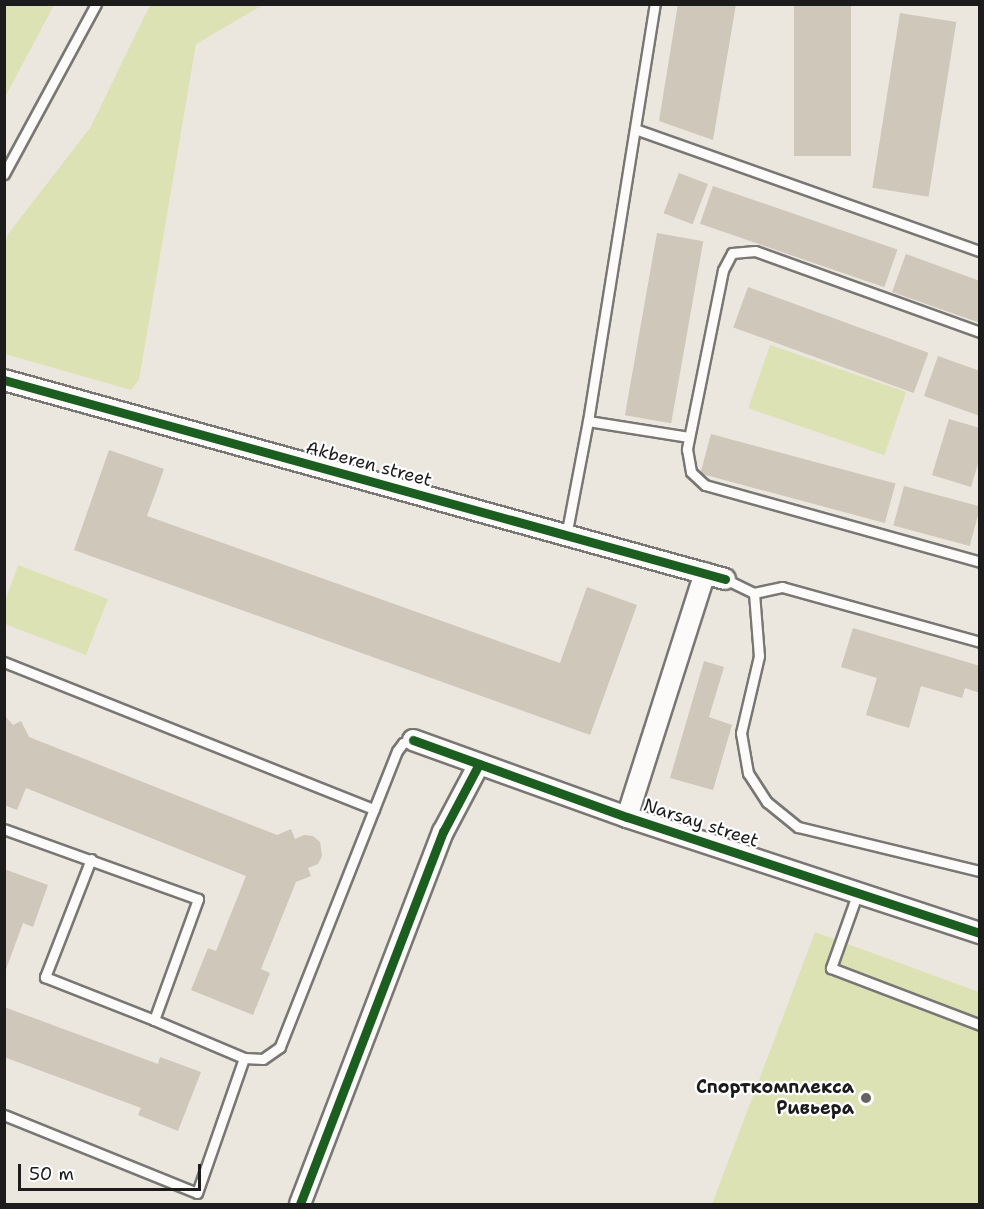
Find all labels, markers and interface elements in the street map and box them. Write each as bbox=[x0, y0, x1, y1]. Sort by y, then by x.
street label: Akberen street bbox=[304, 437, 434, 491]
street label: Narsay street bbox=[641, 794, 761, 852]
place label: Спорткомплекса Ривьера bbox=[696, 1077, 854, 1120]
marker: Спорткомплекса Ривьера bbox=[859, 1091, 873, 1105]
scale bar bbox=[21, 1152, 204, 1190]
text: 50 m bbox=[29, 1162, 74, 1186]

